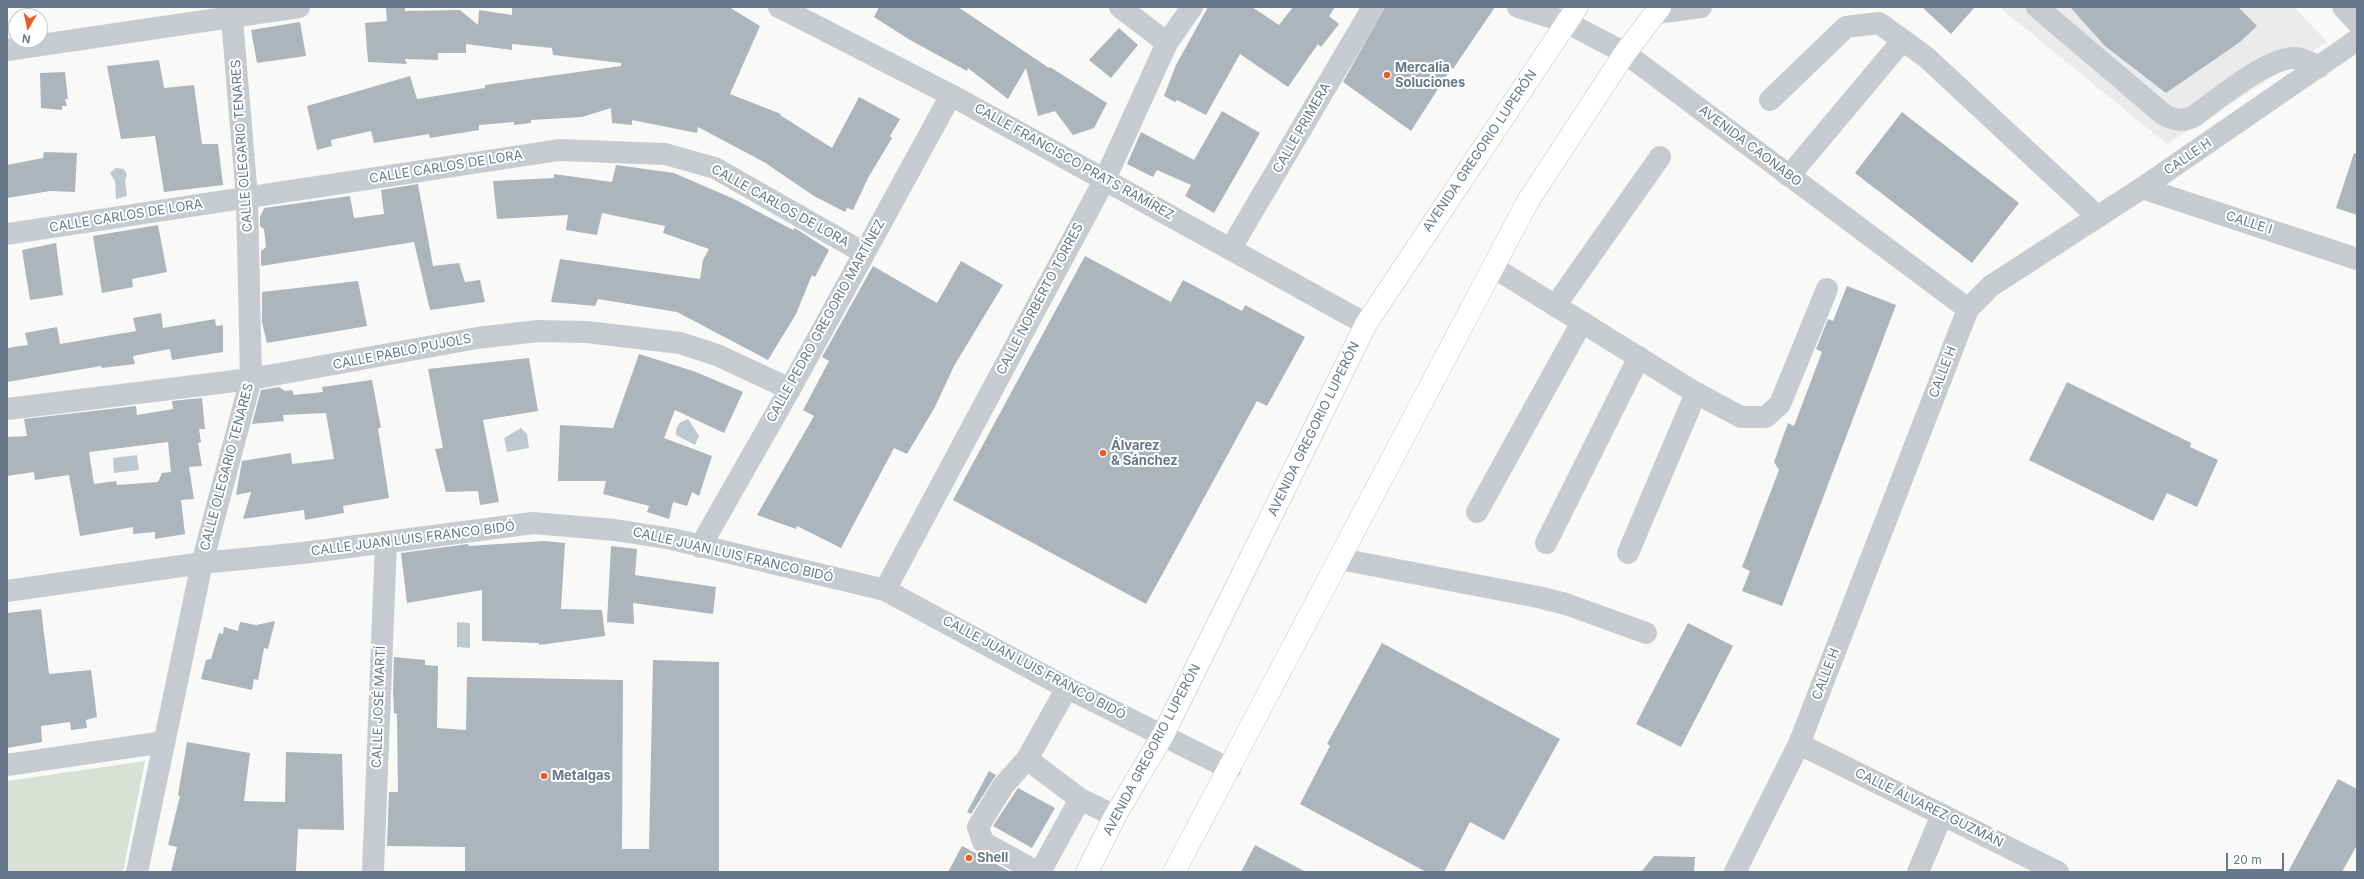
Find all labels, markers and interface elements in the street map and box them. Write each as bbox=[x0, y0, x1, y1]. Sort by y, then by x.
north arrow bbox=[8, 8, 48, 48]
text: N bbox=[21, 31, 32, 46]
street label: CALLE OLEGARIO TENARES bbox=[228, 59, 256, 233]
place label: Mercalia Soluciones bbox=[1395, 60, 1465, 91]
street label: AVENIDA GREGORIO LUPERÓN bbox=[1420, 67, 1540, 235]
marker: Mercalia Soluciones bbox=[1382, 70, 1392, 80]
street label: CALLE PRIMERA bbox=[1270, 80, 1334, 176]
street label: CALLE FRANCISCO PRATS RAMÍREZ bbox=[972, 101, 1176, 223]
street label: AVENIDA CAONABO bbox=[1696, 102, 1804, 190]
street label: CALLE H bbox=[2161, 135, 2215, 179]
street label: CALLE CARLOS DE LORA bbox=[368, 147, 524, 187]
street label: CALLE CARLOS DE LORA bbox=[708, 162, 852, 250]
street label: CALLE CARLOS DE LORA bbox=[48, 196, 204, 236]
street label: CALLE I bbox=[2224, 208, 2274, 238]
street label: CALLE PEDRO GREGORIO MARTÍNEZ bbox=[764, 217, 888, 425]
street label: CALLE NORBERTO TORRES bbox=[993, 220, 1087, 378]
street label: CALLE PABLO PUJOLS bbox=[331, 331, 473, 373]
street label: AVENIDA GREGORIO LUPERÓN bbox=[1265, 339, 1363, 519]
street label: CALLE H bbox=[1926, 344, 1960, 400]
street label: CALLE OLEGARIO TENARES bbox=[197, 382, 257, 552]
place label: Álvarez & Sánchez bbox=[1111, 438, 1178, 469]
marker: Álvarez & Sánchez bbox=[1098, 448, 1108, 458]
street label: CALLE JUAN LUIS FRANCO BIDÓ bbox=[310, 519, 516, 559]
street label: CALLE JUAN LUIS FRANCO BIDÓ bbox=[631, 524, 835, 586]
street label: CALLE JUAN LUIS FRANCO BIDÓ bbox=[940, 613, 1128, 723]
street label: CALLE JOSÉ MARTÍ bbox=[369, 646, 389, 768]
street label: CALLE H bbox=[1809, 646, 1843, 702]
street label: AVENIDA GREGORIO LUPERÓN bbox=[1100, 662, 1204, 838]
street label: CALLE ÁLVAREZ GUZMÁN bbox=[1852, 765, 2006, 851]
place label: Metalgas bbox=[552, 768, 611, 784]
marker: Metalgas bbox=[539, 771, 549, 781]
scale bar bbox=[2228, 845, 2286, 871]
place label: Shell bbox=[977, 850, 1008, 866]
text: 20 m bbox=[2233, 852, 2262, 867]
marker: Shell bbox=[964, 853, 974, 863]

